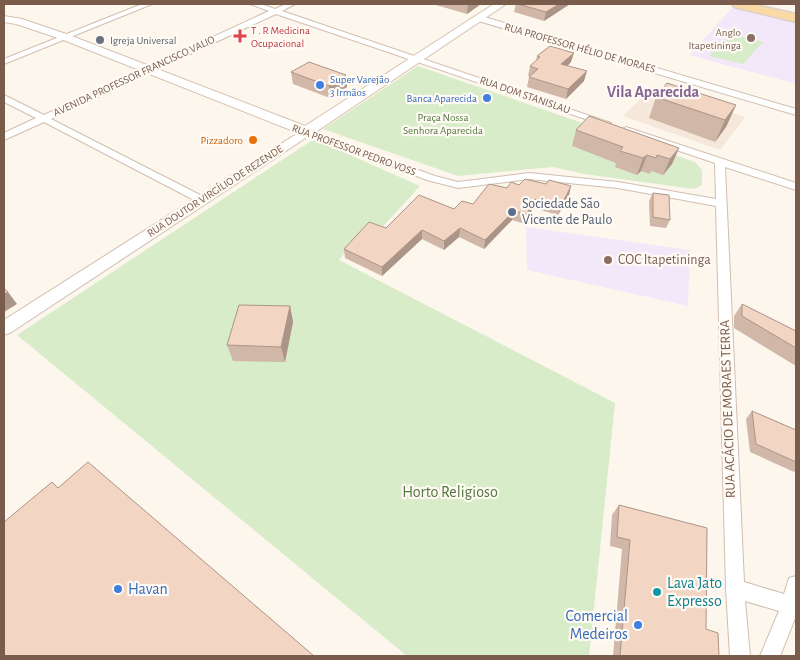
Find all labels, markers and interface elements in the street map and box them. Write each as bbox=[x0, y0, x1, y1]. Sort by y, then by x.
street label: RUA PROFESSOR HÉLIO DE MORAES bbox=[503, 20, 657, 75]
place label: T . R Medicina Ocupacional bbox=[251, 25, 310, 49]
place label: Anglo Itapetininga bbox=[688, 27, 741, 51]
marker: T . R Medicina Ocupacional bbox=[233, 29, 247, 43]
marker: Anglo Itapetininga bbox=[745, 32, 757, 44]
street label: AVENIDA PROFESSOR FRANCISCO VALIO bbox=[52, 34, 216, 118]
marker: Igreja Universal bbox=[94, 34, 106, 46]
place label: Igreja Universal bbox=[110, 35, 176, 46]
place label: Super Varejão 3 Irmãos bbox=[330, 74, 389, 98]
street label: RUA DOM STANISLAU bbox=[478, 74, 572, 116]
marker: Super Varejão 3 Irmãos bbox=[314, 79, 326, 91]
district label: Vila Aparecida bbox=[607, 84, 700, 100]
marker: Banca Aparecida bbox=[481, 92, 493, 104]
place label: Banca Aparecida bbox=[406, 93, 477, 104]
park label: Praça Nossa Senhora Aparecida bbox=[403, 112, 483, 136]
street label: RUA PROFESSOR PEDRO VOSS bbox=[290, 122, 418, 178]
marker: Pizzadoro bbox=[247, 134, 259, 146]
place label: Pizzadoro bbox=[201, 135, 243, 146]
street label: RUA DOUTOR VIRGÍLIO DE REZENDE bbox=[145, 142, 285, 239]
place label: Sociedade São Vicente de Paulo bbox=[522, 197, 612, 227]
marker: Sociedade São Vicente de Paulo bbox=[506, 206, 518, 218]
place label: COC Itapetininga bbox=[618, 253, 711, 267]
marker: COC Itapetininga bbox=[602, 254, 614, 266]
street label: RUA ACÁCIO DE MORAES TERRA bbox=[715, 320, 738, 498]
park label: Horto Religioso bbox=[402, 484, 498, 500]
place label: Lava Jato Expresso bbox=[667, 575, 722, 609]
place label: Havan bbox=[128, 581, 168, 597]
marker: Havan bbox=[112, 583, 124, 595]
marker: Lava Jato Expresso bbox=[651, 586, 663, 598]
place label: Comercial Medeiros bbox=[566, 608, 628, 642]
marker: Comercial Medeiros bbox=[632, 619, 644, 631]

